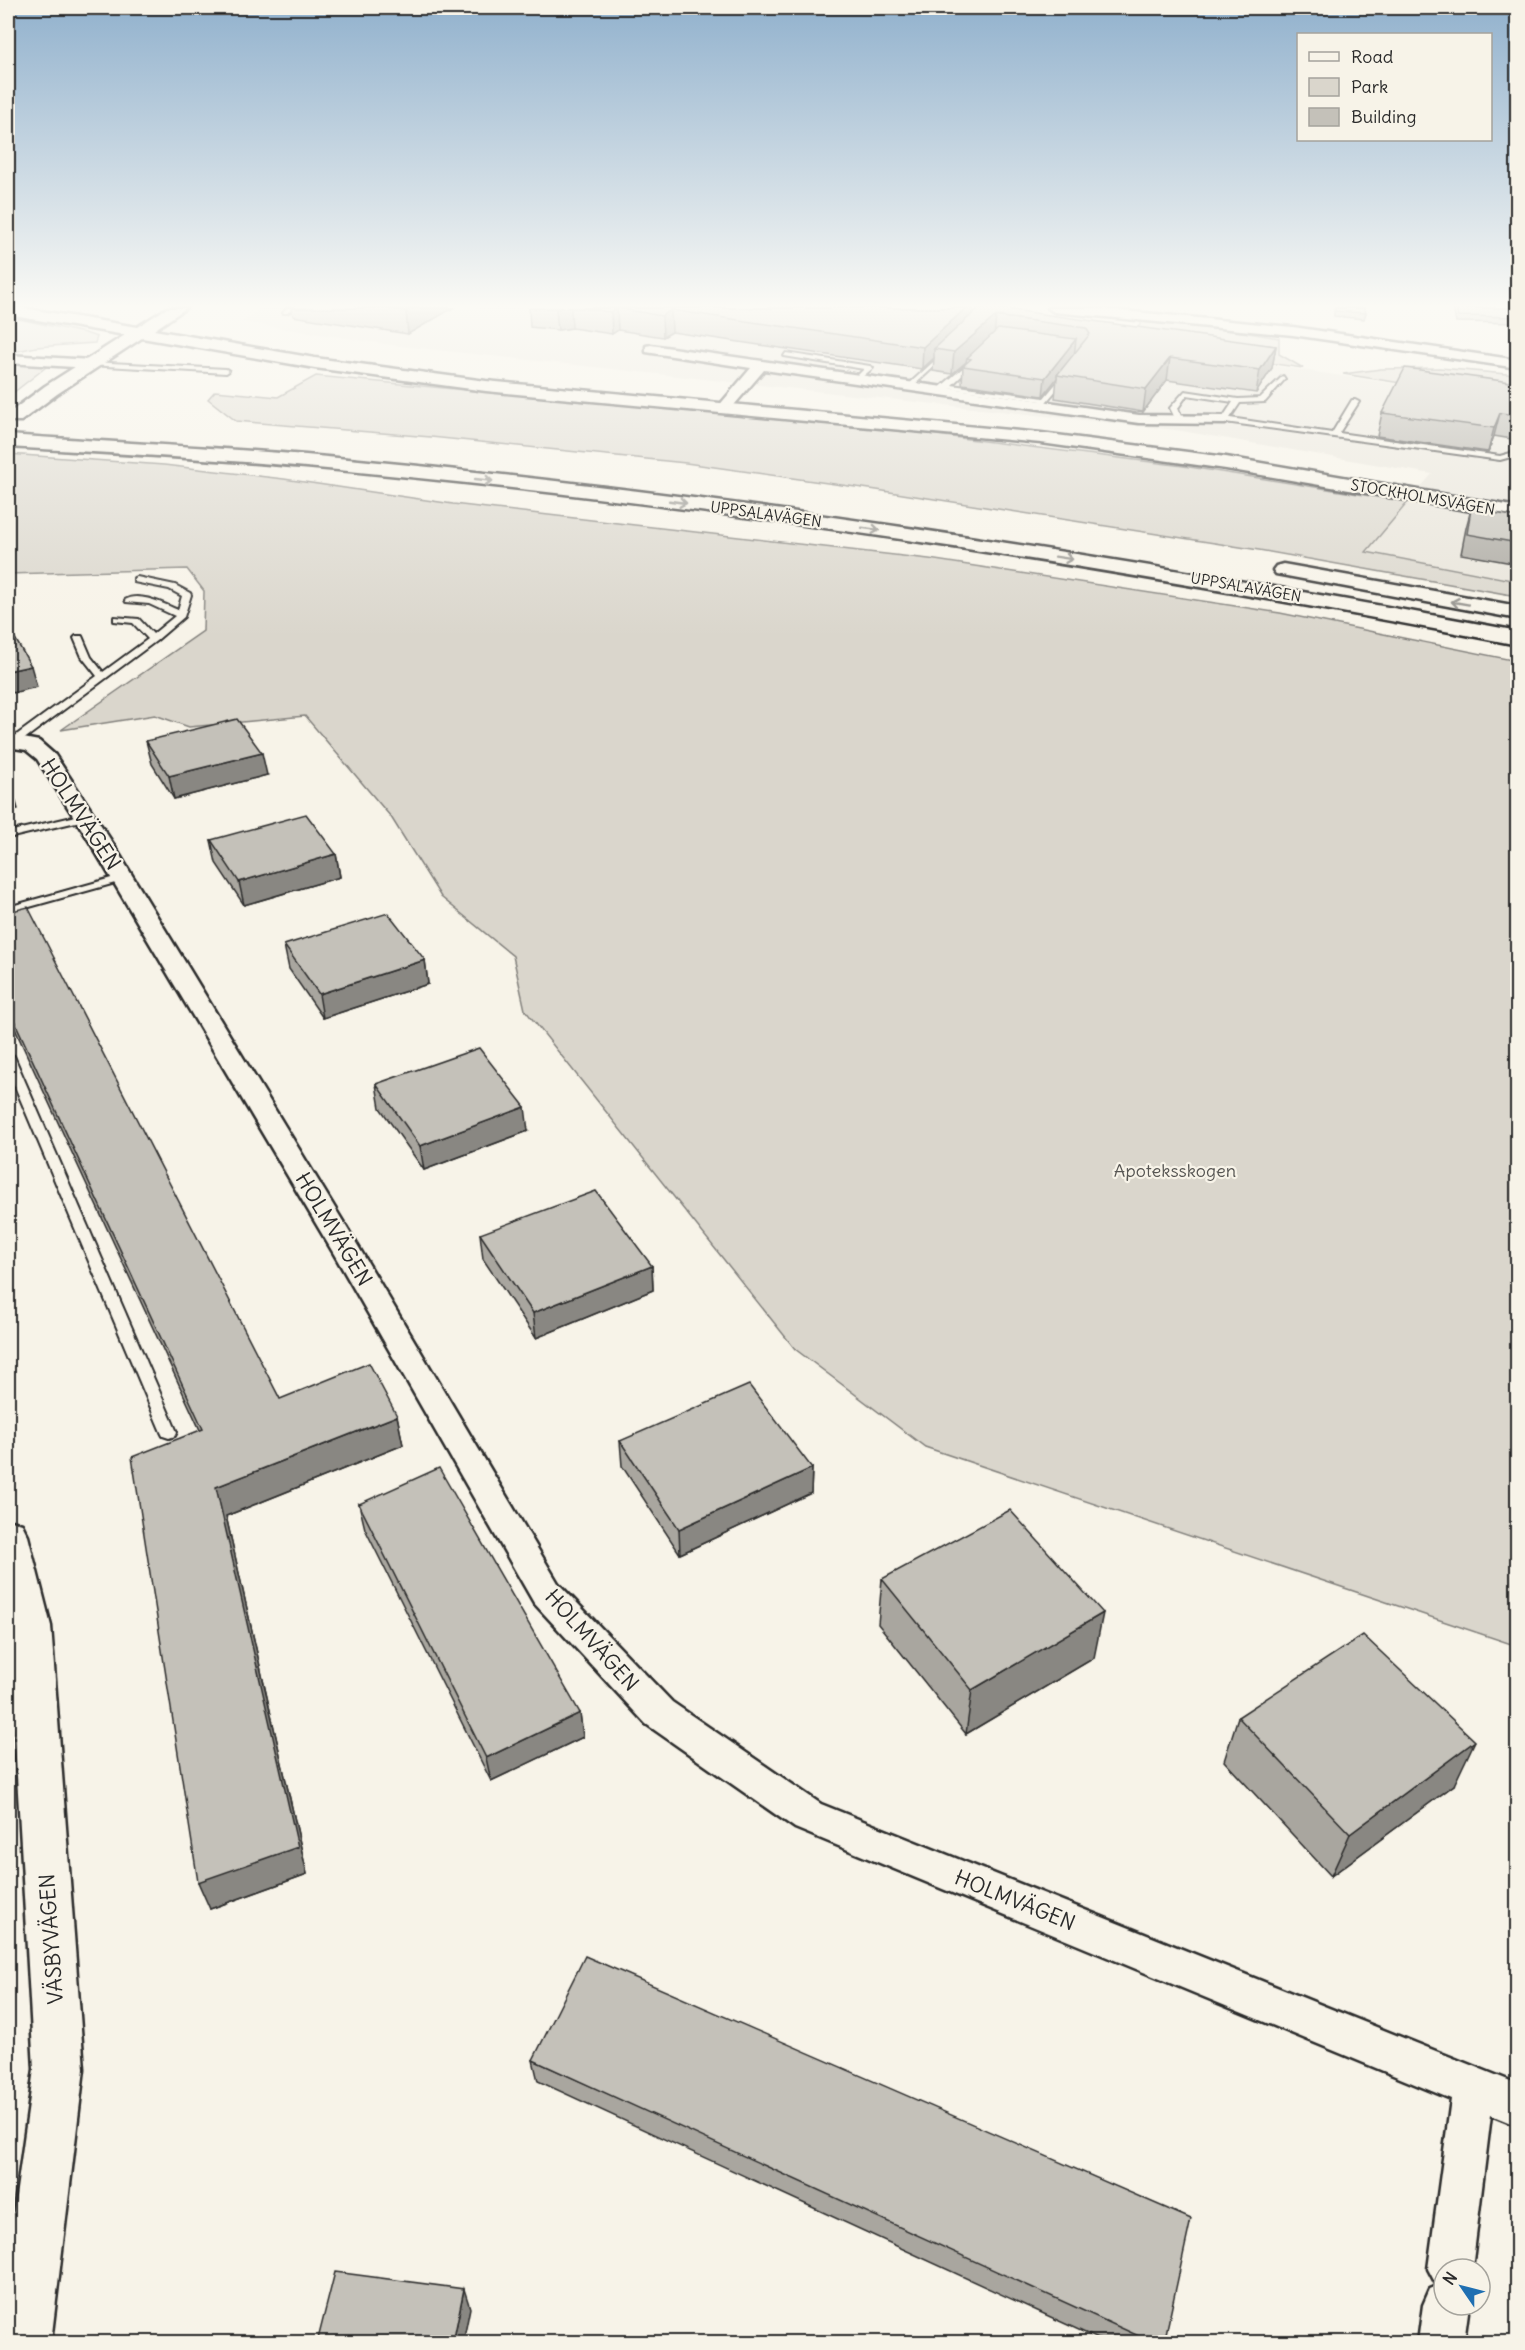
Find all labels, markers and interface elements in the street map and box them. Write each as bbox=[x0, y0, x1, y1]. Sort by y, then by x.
legend bbox=[1297, 33, 1492, 141]
text: Road bbox=[1351, 45, 1394, 68]
text: Park bbox=[1351, 75, 1388, 98]
text: Building bbox=[1351, 105, 1416, 128]
one-way arrow bbox=[474, 475, 494, 486]
street label: STOCKHOLMSVÄGEN bbox=[1349, 475, 1497, 519]
one-way arrow bbox=[668, 496, 687, 507]
street label: UPPSALAVÄGEN bbox=[709, 497, 823, 531]
one-way arrow bbox=[861, 523, 881, 534]
one-way arrow bbox=[1054, 552, 1073, 563]
street label: UPPSALAVÄGEN bbox=[1189, 568, 1303, 606]
one-way arrow bbox=[1451, 597, 1470, 608]
street label: HOLMVÄGEN bbox=[35, 753, 127, 875]
park label: Apoteksskogen bbox=[1114, 1159, 1236, 1182]
street label: HOLMVÄGEN bbox=[290, 1167, 378, 1291]
street label: HOLMVÄGEN bbox=[539, 1583, 645, 1697]
street label: HOLMVÄGEN bbox=[951, 1864, 1079, 1936]
street label: VÄSBYVÄGEN bbox=[33, 1873, 69, 2005]
north arrow bbox=[1432, 2257, 1492, 2317]
text: N bbox=[1438, 2268, 1461, 2289]

